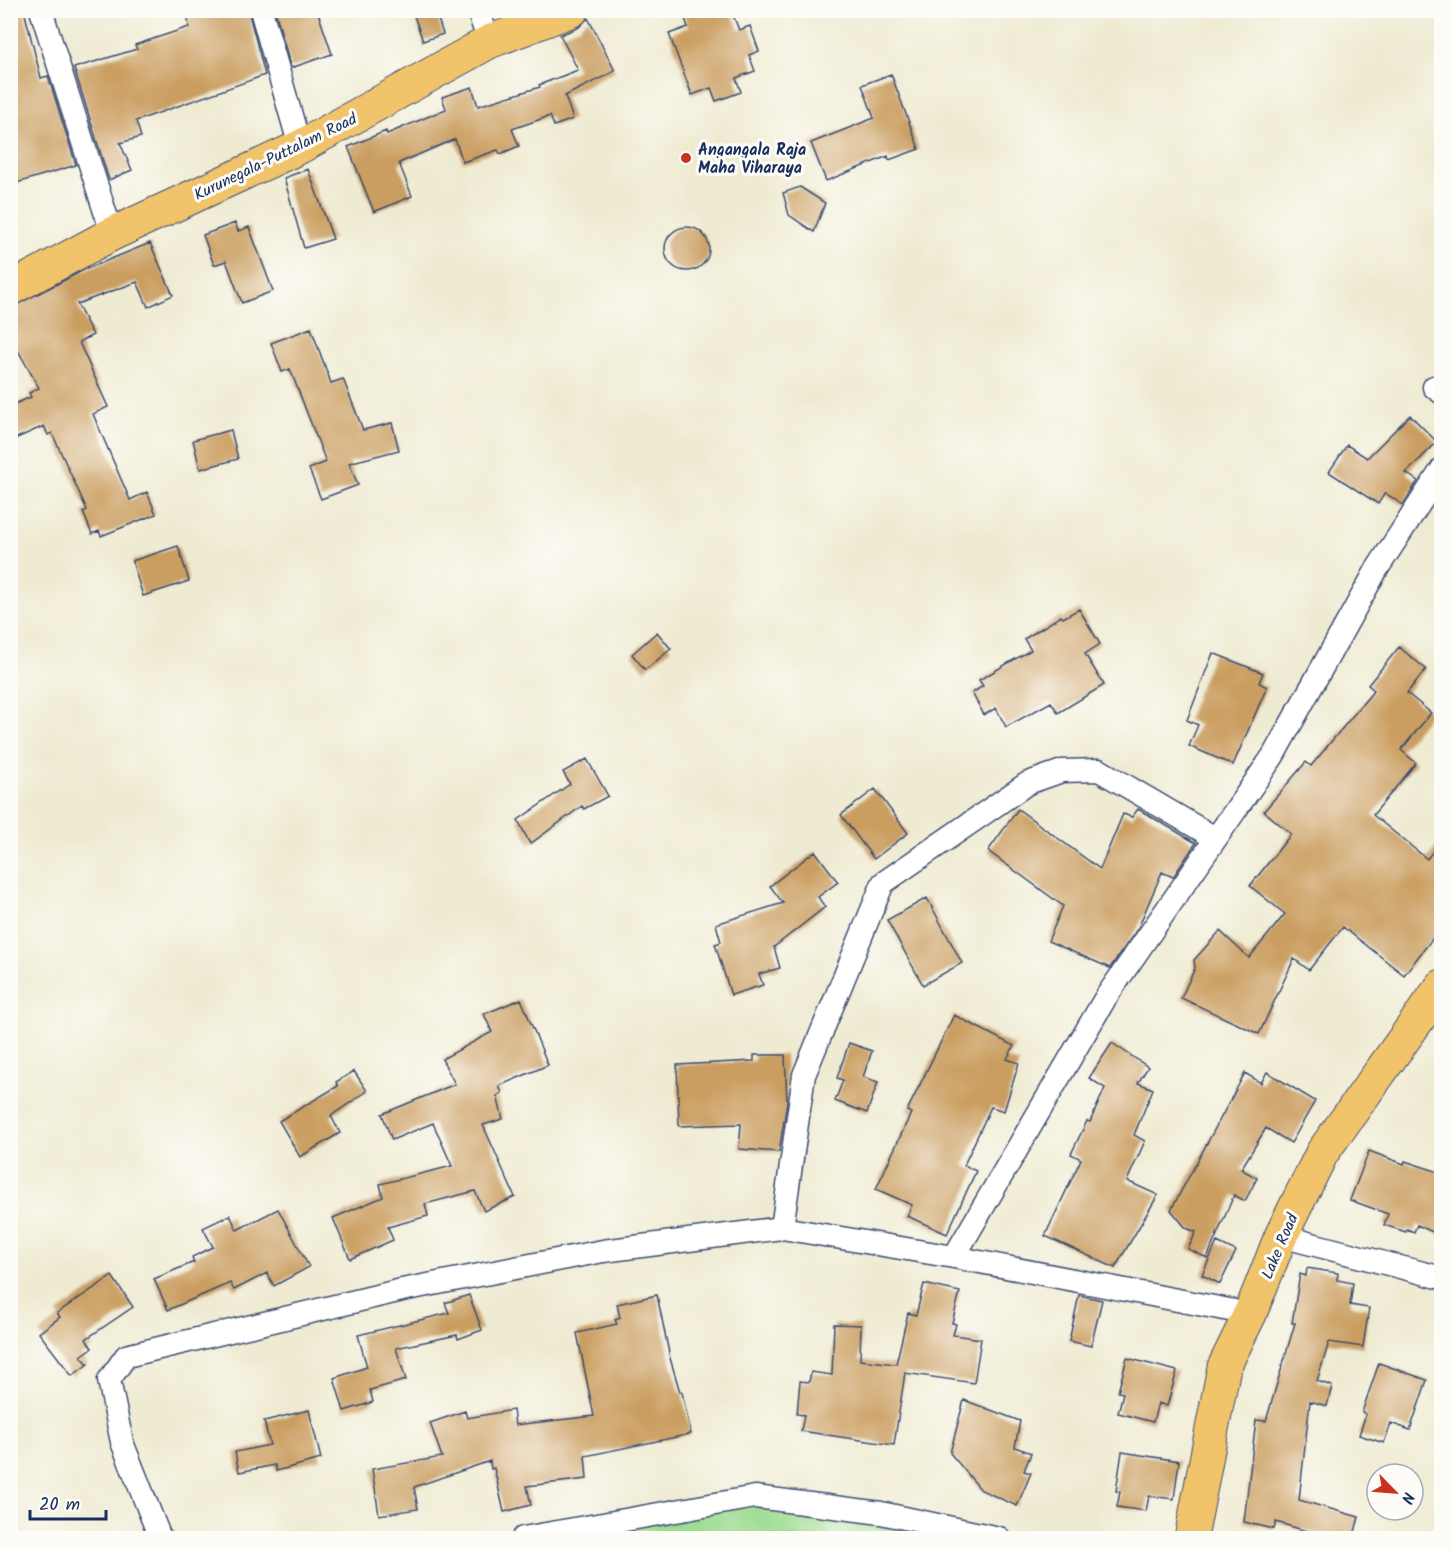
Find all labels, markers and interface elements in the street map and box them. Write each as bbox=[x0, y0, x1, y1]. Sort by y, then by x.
street label: Kurunegala-Puttalam Road bbox=[190, 107, 362, 208]
place label: Angangala Raja Maha Viharaya bbox=[698, 138, 806, 181]
marker: Angangala Raja Maha Viharaya bbox=[679, 151, 693, 165]
street label: Lake Road bbox=[1255, 1209, 1306, 1283]
north arrow bbox=[1365, 1462, 1425, 1522]
scale bar bbox=[30, 1483, 106, 1521]
text: N bbox=[1394, 1488, 1421, 1508]
text: 20 m bbox=[39, 1491, 80, 1520]

